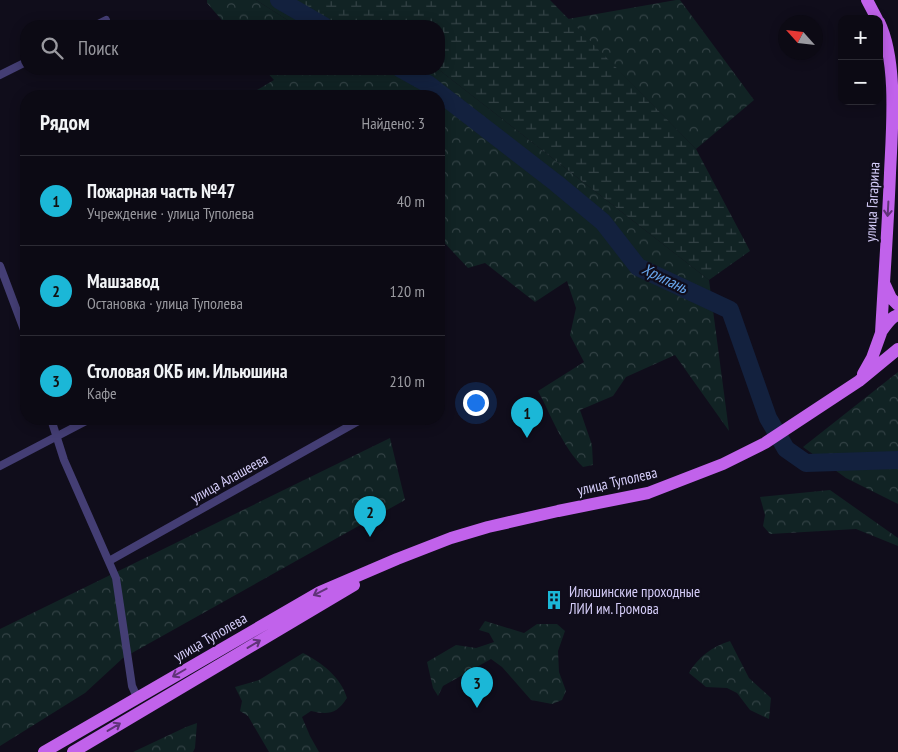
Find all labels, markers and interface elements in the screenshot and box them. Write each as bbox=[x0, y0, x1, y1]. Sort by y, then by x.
north arrow bbox=[778, 15, 823, 60]
map controls bbox=[838, 15, 883, 105]
button: + bbox=[838, 15, 883, 60]
search box bbox=[20, 20, 445, 75]
icon: search bbox=[38, 34, 66, 62]
text: Поиск bbox=[78, 36, 119, 60]
button: − bbox=[838, 60, 883, 105]
text: Рядом bbox=[40, 109, 90, 136]
text: Найдено: 3 bbox=[362, 113, 425, 133]
street label: улица Гагарина bbox=[860, 162, 884, 242]
text: Пожарная часть №47 bbox=[87, 179, 235, 203]
text: 1 bbox=[52, 191, 60, 211]
text: 40 m bbox=[397, 191, 425, 211]
one-way arrow bbox=[884, 200, 893, 216]
text: Учреждение · улица Туполева bbox=[87, 203, 254, 223]
water label: Хрипань bbox=[639, 258, 692, 298]
text: Машзавод bbox=[87, 269, 159, 293]
text: 2 bbox=[52, 281, 60, 301]
text: 120 m bbox=[390, 281, 425, 301]
text: Остановка · улица Туполева bbox=[87, 293, 243, 313]
text: Столовая ОКБ им. Ильюшина bbox=[87, 359, 288, 383]
text: 3 bbox=[52, 371, 60, 391]
text: 210 m bbox=[390, 371, 425, 391]
text: Кафе bbox=[87, 383, 117, 403]
your location bbox=[463, 390, 489, 416]
pin: 1 bbox=[511, 397, 543, 438]
street label: улица Алашеева bbox=[187, 449, 271, 507]
street label: улица Туполева bbox=[575, 463, 659, 499]
pin: 2 bbox=[354, 496, 386, 537]
place label: Илюшинские проходные ЛИИ им. Громова bbox=[568, 582, 700, 618]
one-way arrow bbox=[313, 588, 328, 598]
building icon: Илюшинские проходные ЛИИ им. Громова bbox=[543, 589, 565, 611]
street label: улица Туполева bbox=[170, 608, 250, 666]
one-way arrow bbox=[247, 639, 261, 649]
pin: 3 bbox=[461, 667, 493, 708]
one-way arrow bbox=[172, 669, 186, 679]
one-way arrow bbox=[107, 722, 121, 732]

